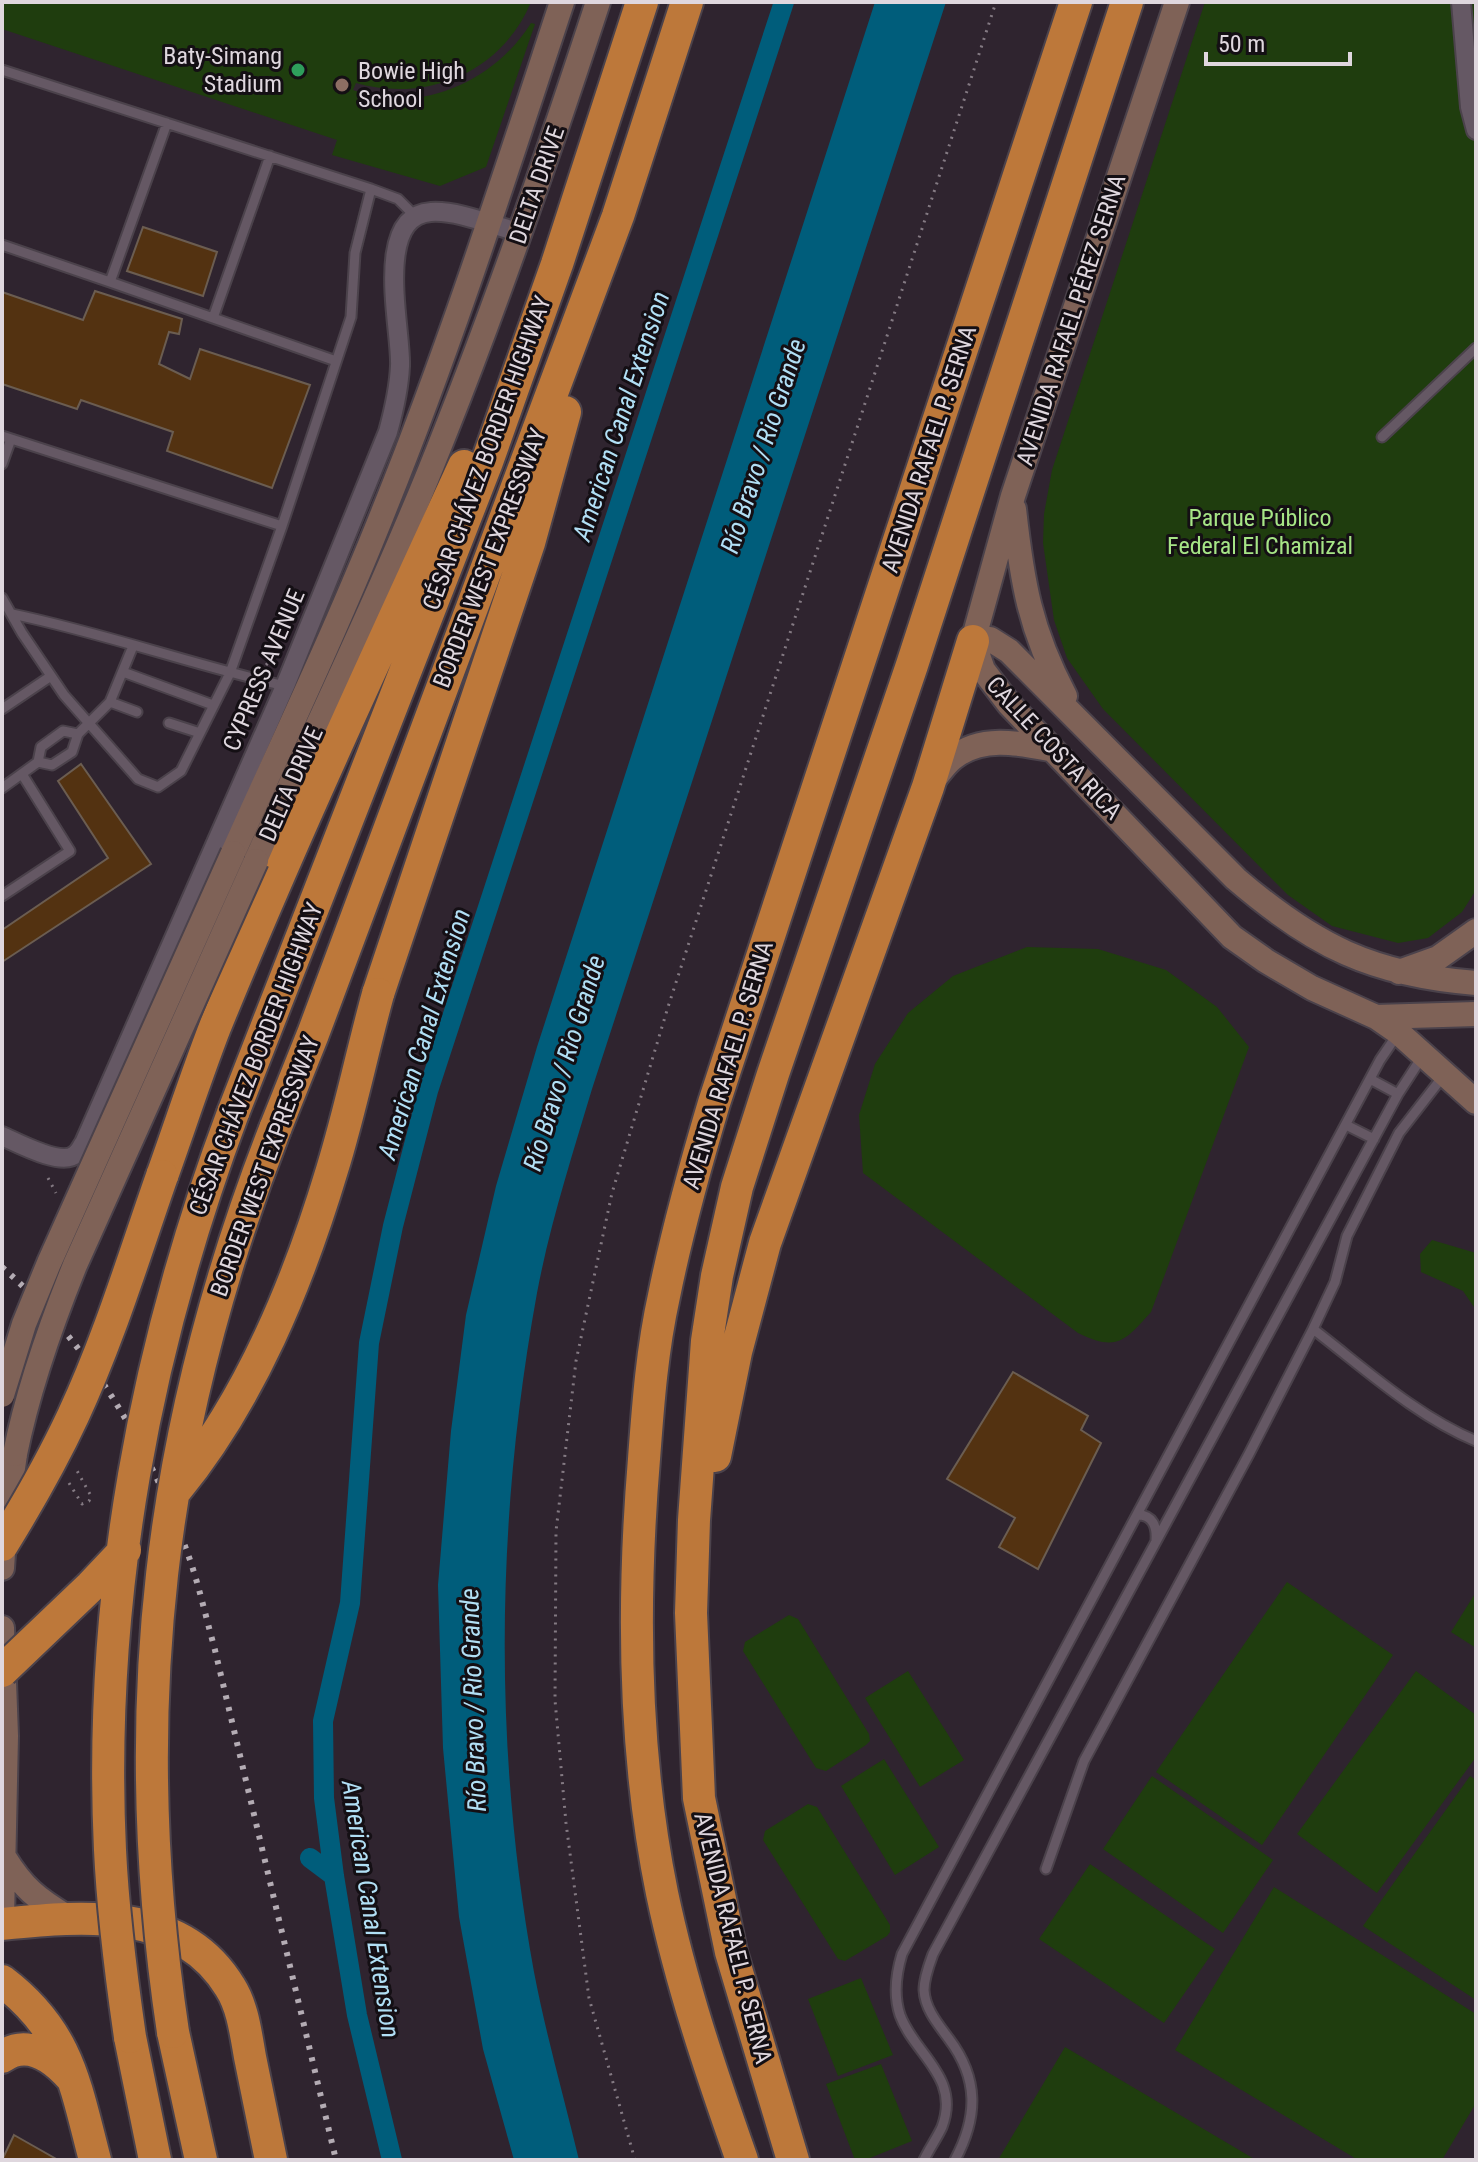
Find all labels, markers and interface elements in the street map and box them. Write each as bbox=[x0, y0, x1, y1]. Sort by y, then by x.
scale bar bbox=[1206, 16, 1350, 66]
text: 50 m bbox=[1218, 30, 1265, 58]
place label: Baty-Simang Stadium bbox=[163, 42, 282, 98]
place label: Bowie High School bbox=[358, 57, 465, 113]
marker: Baty-Simang Stadium bbox=[289, 61, 307, 79]
marker: Bowie High School bbox=[333, 76, 351, 94]
street label: DELTA DRIVE bbox=[504, 122, 570, 248]
street label: AVENIDA RAFAEL PÉREZ SERNA bbox=[1011, 171, 1131, 469]
water label: American Canal Extension bbox=[566, 288, 675, 545]
street label: CÉSAR CHÁVEZ BORDER HIGHWAY bbox=[417, 292, 557, 614]
street label: AVENIDA RAFAEL P. SERNA bbox=[876, 322, 982, 576]
water label: Río Bravo / Rio Grande bbox=[714, 335, 812, 557]
street label: BORDER WEST EXPRESSWAY bbox=[428, 424, 553, 692]
park label: Parque Público Federal El Chamizal bbox=[1167, 504, 1353, 560]
street label: CYPRESS AVENUE bbox=[217, 585, 311, 755]
street label: CALLE COSTA RICA bbox=[981, 671, 1128, 825]
street label: DELTA DRIVE bbox=[253, 722, 329, 846]
street label: CÉSAR CHÁVEZ BORDER HIGHWAY bbox=[183, 899, 329, 1219]
water label: American Canal Extension bbox=[371, 905, 476, 1164]
street label: AVENIDA RAFAEL P. SERNA bbox=[677, 937, 779, 1192]
water label: Río Bravo / Rio Grande bbox=[517, 952, 611, 1174]
street label: BORDER WEST EXPRESSWAY bbox=[205, 1031, 325, 1300]
water label: Río Bravo / Rio Grande bbox=[454, 1588, 492, 1812]
water label: American Canal Extension bbox=[336, 1777, 406, 2040]
street label: AVENIDA RAFAEL P. SERNA bbox=[688, 1809, 778, 2067]

